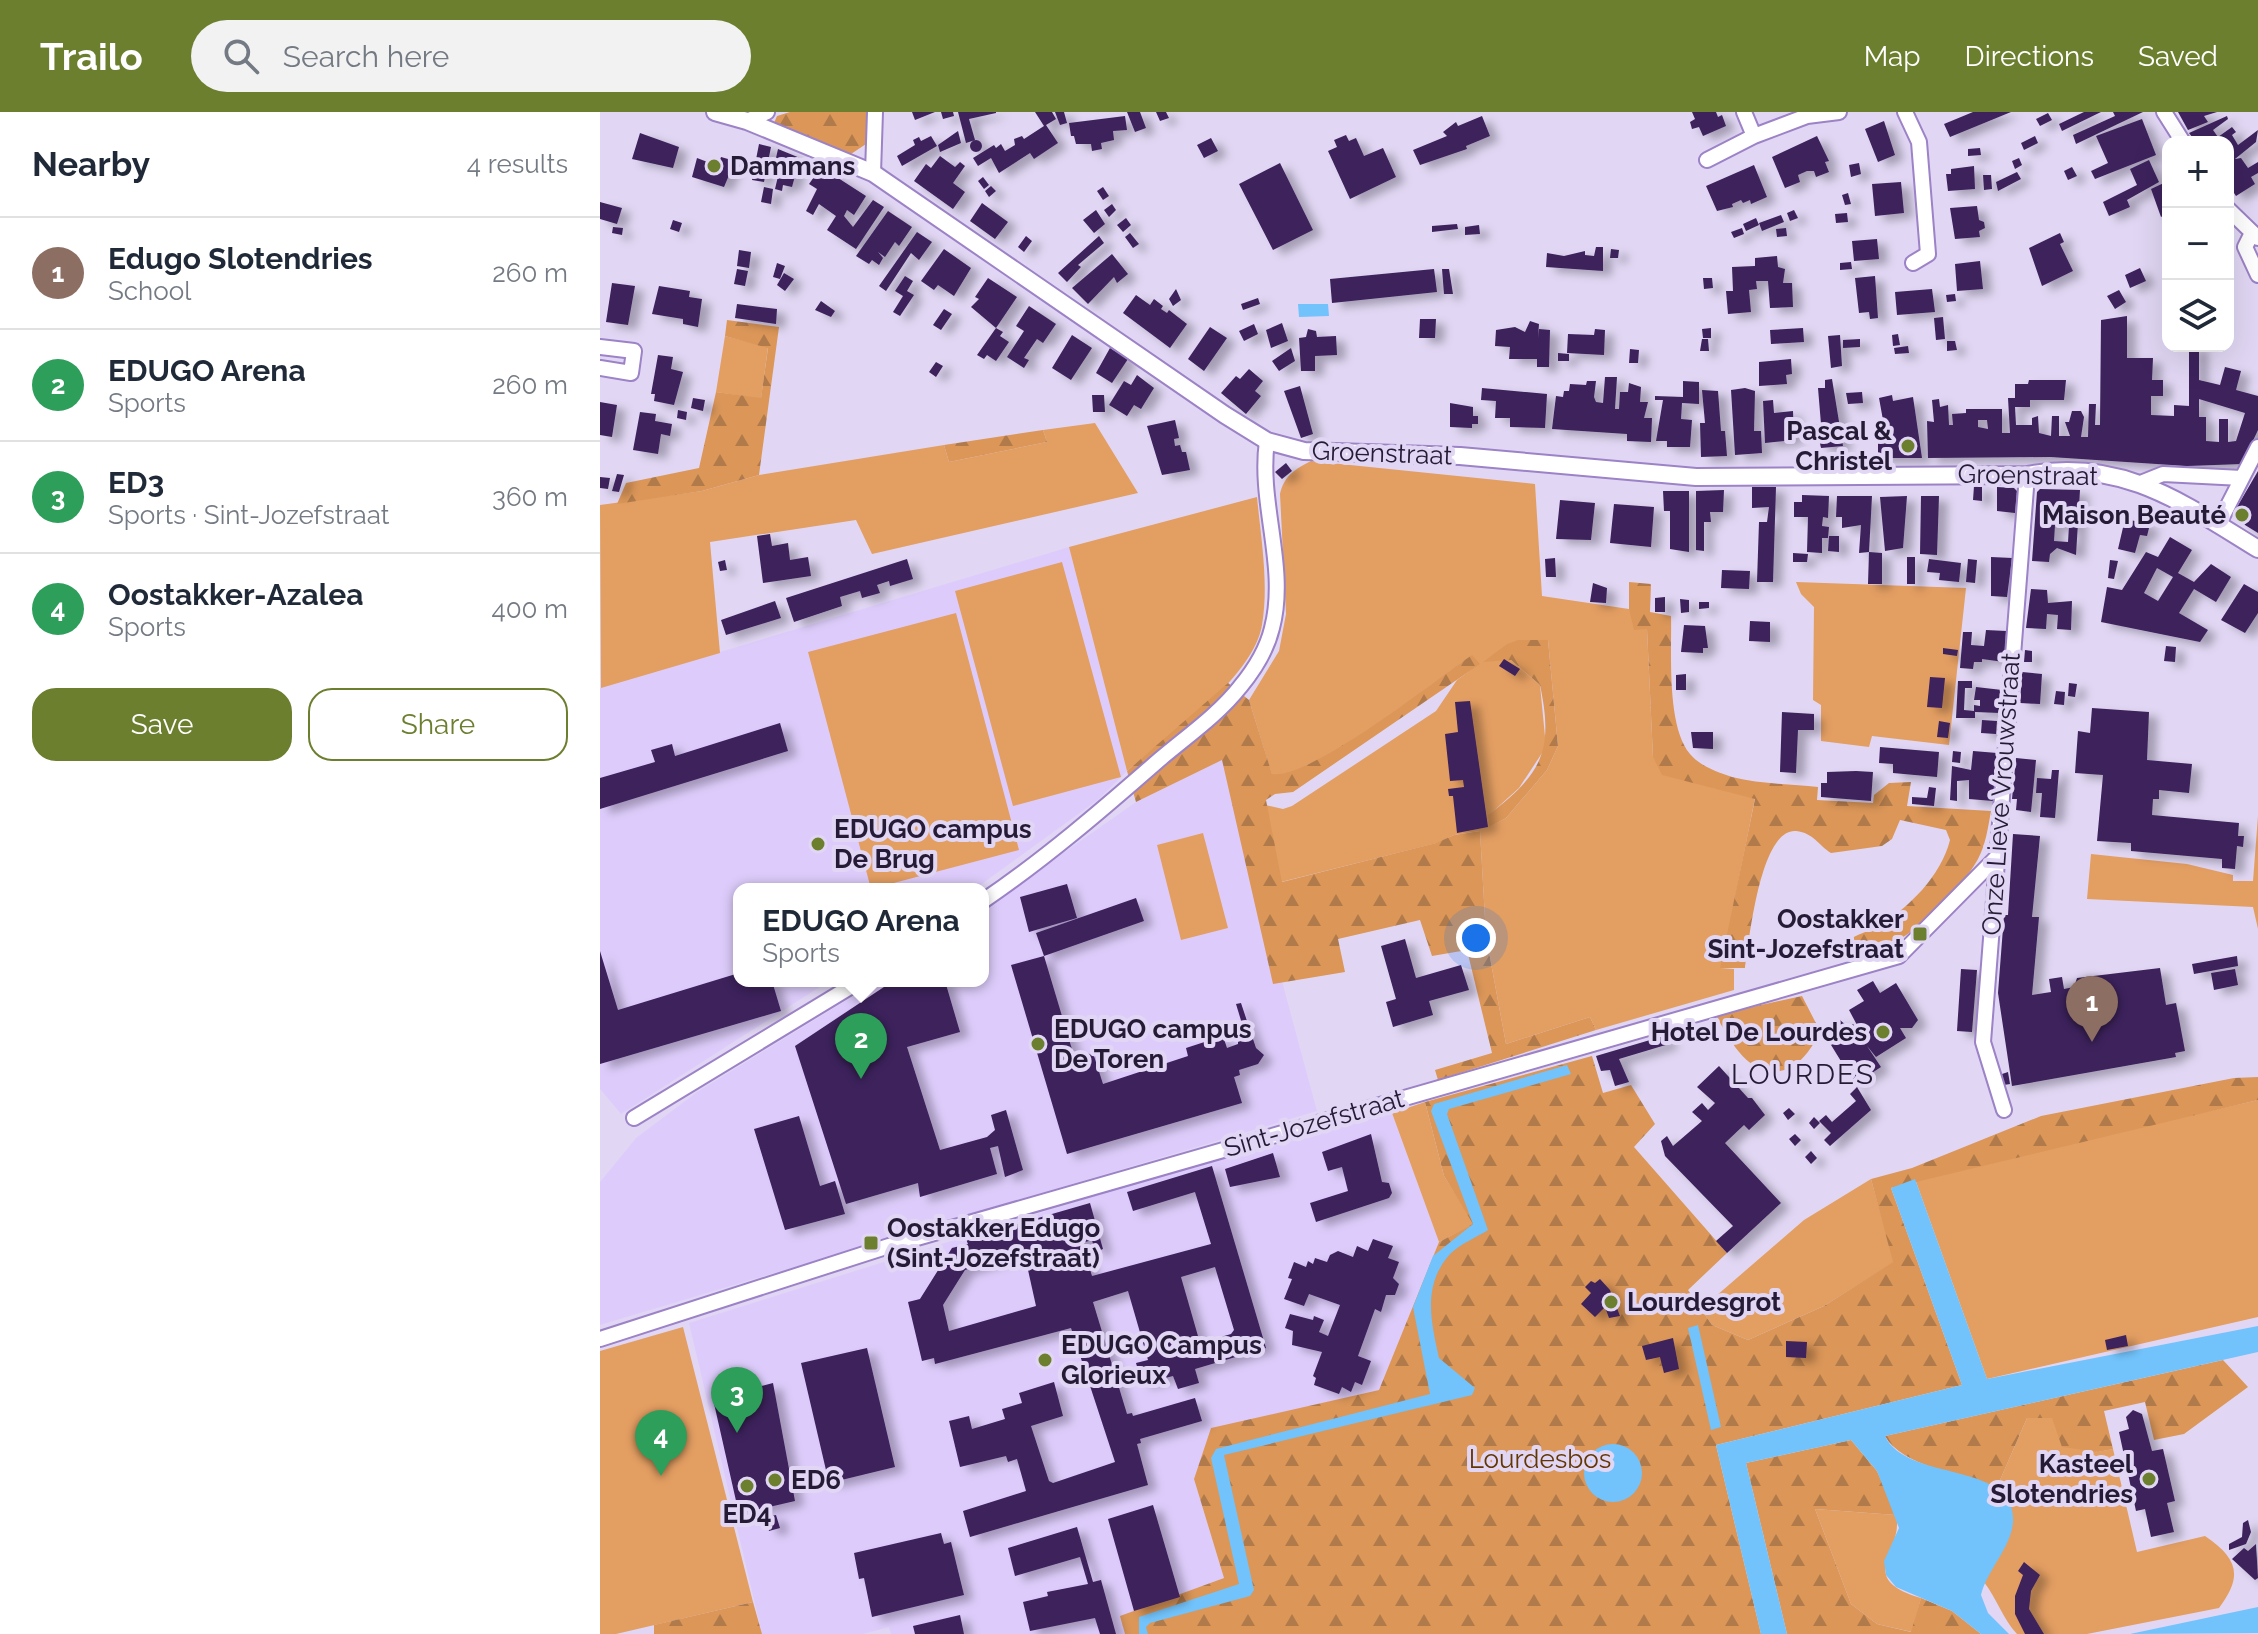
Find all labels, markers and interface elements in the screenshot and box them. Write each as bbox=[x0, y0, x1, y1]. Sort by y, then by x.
search box bbox=[191, 20, 751, 92]
text: Trailo bbox=[40, 34, 143, 79]
icon: search bbox=[219, 34, 263, 78]
text: Search here bbox=[283, 39, 449, 74]
text: Map bbox=[1864, 40, 1921, 73]
text: Directions bbox=[1965, 40, 2094, 73]
text: Saved bbox=[2138, 40, 2218, 73]
map controls bbox=[2162, 136, 2234, 352]
button: + bbox=[2162, 136, 2234, 208]
text: Nearby bbox=[32, 144, 150, 184]
text: 4 results bbox=[467, 149, 568, 179]
place label: Dammans bbox=[730, 151, 855, 181]
marker: Dammans bbox=[705, 157, 723, 175]
button: − bbox=[2162, 208, 2234, 280]
text: Edugo Slotendries bbox=[108, 241, 373, 276]
text: 1 bbox=[52, 258, 64, 288]
text: 260 m bbox=[492, 258, 568, 288]
text: School bbox=[108, 276, 191, 306]
button: layers bbox=[2162, 280, 2234, 352]
text: EDUGO Arena bbox=[108, 353, 306, 388]
text: 2 bbox=[51, 370, 65, 400]
text: 260 m bbox=[492, 370, 568, 400]
text: Sports bbox=[108, 388, 186, 418]
place label: Pascal & Christel bbox=[1786, 416, 1893, 476]
street label: Groenstraat bbox=[1311, 436, 1453, 470]
marker: Pascal & Christel bbox=[1899, 437, 1917, 455]
street label: Groenstraat bbox=[1957, 459, 2099, 491]
text: ED3 bbox=[108, 465, 164, 500]
text: 3 bbox=[51, 482, 65, 512]
text: 360 m bbox=[492, 482, 568, 512]
text: Sports · Sint-Jozefstraat bbox=[108, 500, 389, 530]
place label: Maison Beauté bbox=[2042, 500, 2226, 530]
marker: Maison Beauté bbox=[2233, 506, 2251, 524]
text: Oostakker-Azalea bbox=[108, 577, 363, 612]
text: 4 bbox=[51, 594, 65, 624]
text: 400 m bbox=[491, 594, 568, 624]
text: Sports bbox=[108, 612, 186, 642]
street label: Onze Lieve Vrouwstraat bbox=[1976, 651, 2026, 936]
button: Save bbox=[32, 688, 292, 761]
button: Share bbox=[308, 688, 568, 761]
place label: EDUGO campus De Brug bbox=[834, 814, 1032, 874]
marker: EDUGO campus De Brug bbox=[809, 835, 827, 853]
popup bbox=[733, 883, 989, 987]
text: EDUGO Arena bbox=[762, 903, 960, 938]
place label: Oostakker Sint-Jozefstraat bbox=[1707, 904, 1904, 964]
your location bbox=[1456, 918, 1496, 958]
marker: Oostakker Sint-Jozefstraat bbox=[1911, 925, 1929, 943]
text: Sports bbox=[762, 938, 840, 968]
pin: 1 bbox=[2066, 976, 2118, 1042]
pin: 2 bbox=[835, 1013, 887, 1079]
place label: EDUGO campus De Toren bbox=[1054, 1014, 1252, 1074]
place label: Hotel De Lourdes bbox=[1651, 1017, 1867, 1047]
marker: Hotel De Lourdes bbox=[1874, 1023, 1892, 1041]
marker: EDUGO campus De Toren bbox=[1029, 1035, 1047, 1053]
district label: LOURDES bbox=[1731, 1058, 1875, 1091]
street label: Sint-Jozefstraat bbox=[1221, 1083, 1408, 1163]
place label: Oostakker Edugo (Sint-Jozefstraat) bbox=[887, 1213, 1100, 1273]
marker: Oostakker Edugo (Sint-Jozefstraat) bbox=[862, 1234, 880, 1252]
place label: Lourdesgrot bbox=[1627, 1287, 1781, 1317]
marker: Lourdesgrot bbox=[1602, 1293, 1620, 1311]
place label: EDUGO Campus Glorieux bbox=[1061, 1330, 1262, 1390]
marker: EDUGO Campus Glorieux bbox=[1036, 1351, 1054, 1369]
pin: 3 bbox=[711, 1367, 763, 1433]
pin: 4 bbox=[635, 1410, 687, 1476]
park label: Lourdesbos bbox=[1469, 1444, 1611, 1474]
place label: Kasteel Slotendries bbox=[1990, 1449, 2134, 1509]
place label: ED6 bbox=[791, 1465, 841, 1495]
marker: Kasteel Slotendries bbox=[2140, 1470, 2158, 1488]
marker: ED6 bbox=[766, 1471, 784, 1489]
marker: ED4 bbox=[738, 1477, 756, 1495]
place label: ED4 bbox=[722, 1499, 772, 1529]

